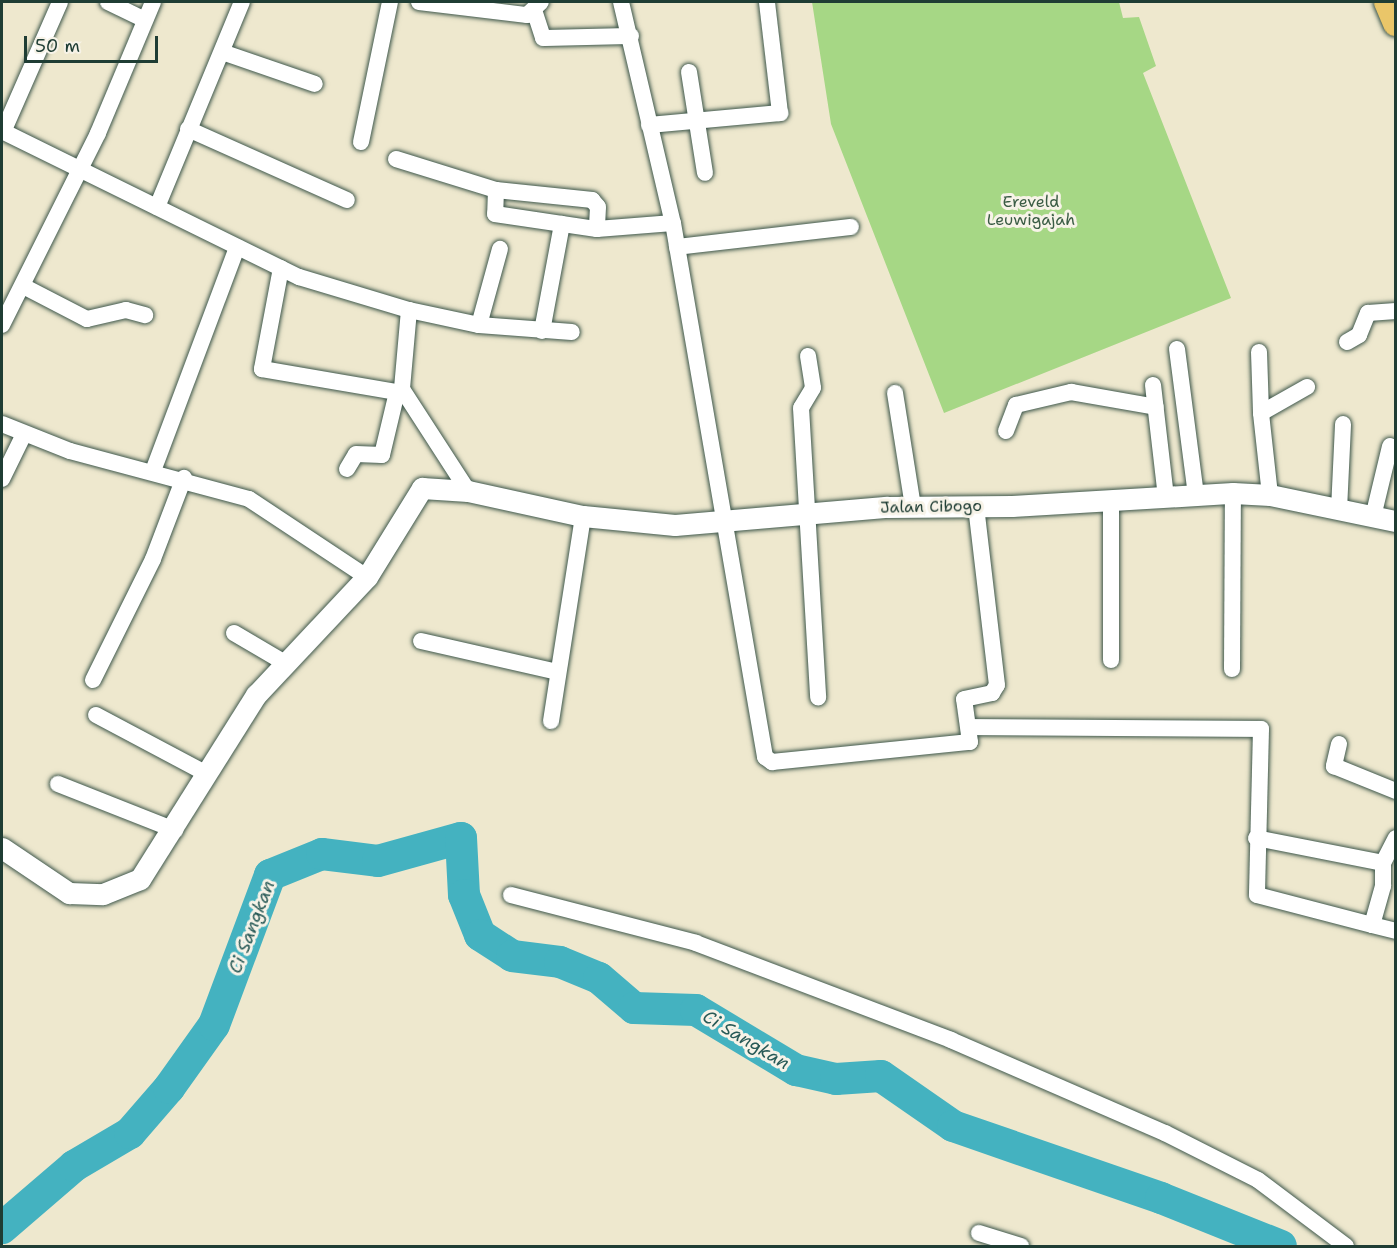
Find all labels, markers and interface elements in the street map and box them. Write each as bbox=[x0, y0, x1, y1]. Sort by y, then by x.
scale bar bbox=[27, 24, 160, 62]
text: 50 m bbox=[35, 34, 80, 58]
park label: Ereveld Leuwigajah bbox=[987, 192, 1075, 230]
street label: Jalan Cibogo bbox=[880, 497, 982, 517]
water label: Ci Sangkan bbox=[224, 877, 280, 977]
water label: Ci Sangkan bbox=[699, 1006, 793, 1074]

